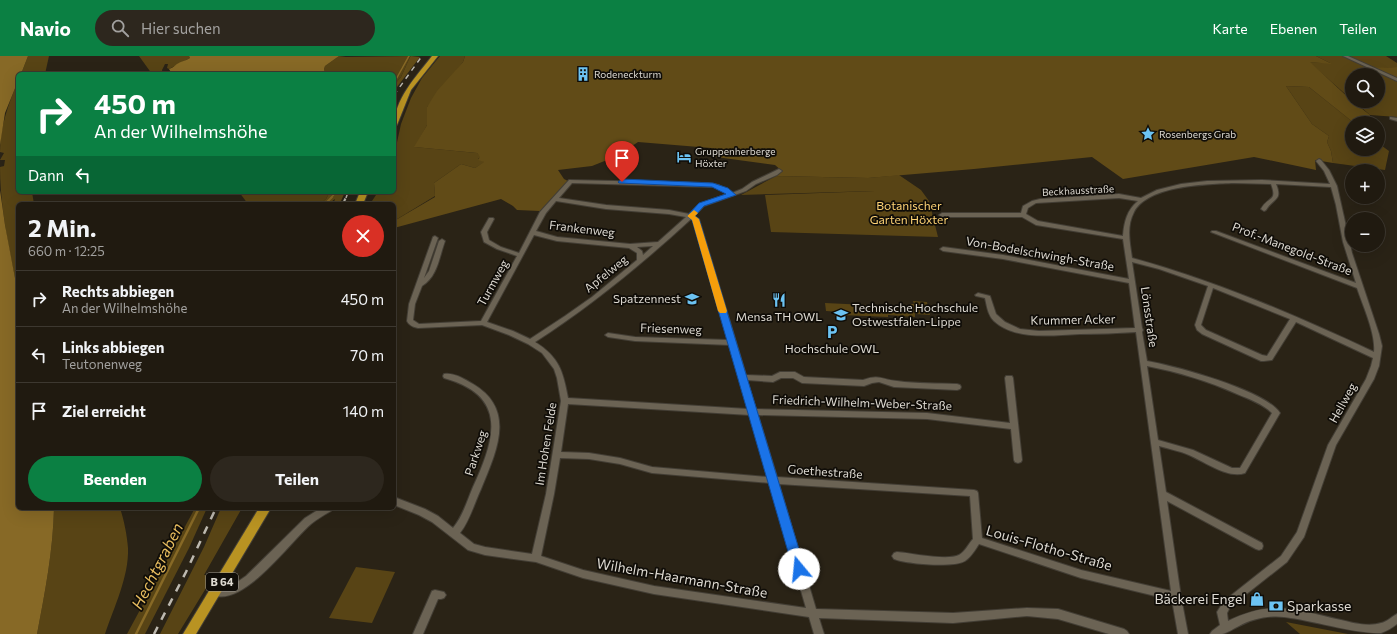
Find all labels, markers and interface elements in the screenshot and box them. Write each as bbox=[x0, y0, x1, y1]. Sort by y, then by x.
search box bbox=[95, 10, 375, 46]
text: Navio bbox=[20, 17, 71, 40]
icon: search bbox=[109, 17, 131, 39]
text: Hier suchen bbox=[141, 19, 221, 37]
text: Karte bbox=[1212, 20, 1248, 37]
text: Ebenen bbox=[1270, 20, 1317, 37]
text: Teilen bbox=[1339, 20, 1377, 37]
building icon: Rodeneckturm bbox=[575, 66, 591, 82]
place label: Rodeneckturm bbox=[594, 68, 661, 80]
map controls bbox=[1345, 68, 1385, 252]
button: search bbox=[1345, 68, 1385, 108]
text: 450 m bbox=[94, 86, 176, 120]
icon: right bbox=[28, 88, 80, 140]
button: layers bbox=[1345, 116, 1385, 156]
text: An der Wilhelmshöhe bbox=[94, 120, 267, 142]
place icon: Rosenbergs Grab bbox=[1140, 126, 1156, 142]
place label: Rosenbergs Grab bbox=[1159, 128, 1236, 140]
pin bbox=[605, 141, 639, 182]
place label: Gruppenherberge Höxter bbox=[695, 145, 776, 169]
icon: arrive bbox=[611, 147, 633, 169]
hotel icon: Gruppenherberge Höxter bbox=[676, 149, 692, 165]
icon: left bbox=[72, 164, 94, 186]
button: + bbox=[1345, 164, 1385, 204]
text: Dann bbox=[28, 166, 64, 184]
street label: Beckhausstraße bbox=[1042, 182, 1114, 198]
park label: Botanischer Garten Höxter bbox=[870, 198, 948, 226]
button: − bbox=[1345, 212, 1385, 252]
text: 2 Min. bbox=[28, 213, 96, 242]
button: close bbox=[342, 215, 384, 257]
street label: Frankenweg bbox=[548, 217, 616, 239]
street label: Prof.-Manegold-Straße bbox=[1231, 219, 1354, 277]
street label: Von-Bodelschwingh-Straße bbox=[965, 233, 1115, 273]
text: 660 m · 12:25 bbox=[28, 243, 105, 259]
street label: Apfelweg bbox=[581, 251, 630, 295]
street label: Turmweg bbox=[474, 256, 511, 308]
text: Rechts abbiegen bbox=[62, 282, 174, 300]
street label: Lönsstraße bbox=[1139, 286, 1161, 348]
icon: right bbox=[28, 288, 50, 310]
text: 450 m bbox=[341, 290, 384, 308]
place label: Spatzennest bbox=[613, 291, 681, 305]
school or university icon: Spatzennest bbox=[684, 291, 700, 307]
restaurant icon: Mensa TH OWL bbox=[771, 292, 787, 308]
text: An der Wilhelmshöhe bbox=[62, 300, 187, 316]
place label: Technische Hochschule Ostwestfalen-Lippe bbox=[852, 300, 978, 328]
school or university icon: Technische Hochschule Ostwestfalen-Lippe bbox=[833, 307, 849, 323]
place label: Mensa TH OWL bbox=[736, 309, 822, 323]
street label: Krummer Acker bbox=[1030, 311, 1116, 327]
street label: Friesenweg bbox=[640, 320, 703, 336]
parking icon: Hochschule OWL bbox=[824, 324, 840, 340]
text: Links abbiegen bbox=[62, 338, 164, 356]
place label: Hochschule OWL bbox=[785, 341, 879, 355]
icon: left bbox=[28, 344, 50, 366]
text: 70 m bbox=[350, 346, 384, 364]
text: Teutonenweg bbox=[62, 356, 142, 372]
street label: Hellweg bbox=[1325, 380, 1359, 425]
street label: Friedrich-Wilhelm-Weber-Straße bbox=[772, 392, 952, 412]
icon: arrive bbox=[28, 400, 50, 422]
street label: Im Hohen Felde bbox=[532, 401, 558, 486]
text: Ziel erreicht bbox=[62, 402, 146, 420]
text: 140 m bbox=[343, 402, 384, 420]
street label: Parkweg bbox=[461, 428, 489, 477]
button: Beenden bbox=[28, 456, 202, 502]
button: Teilen bbox=[210, 456, 384, 502]
street label: Goethestraße bbox=[787, 461, 863, 481]
water label: Hechtgraben bbox=[127, 519, 186, 612]
street label: Louis-Flotho-Straße bbox=[984, 521, 1114, 574]
position arrow bbox=[778, 548, 820, 590]
street label: Wilhelm-Haarmann-Straße bbox=[595, 554, 769, 601]
road number: B 64 bbox=[206, 573, 238, 591]
place label: Bäckerei Engel bbox=[1154, 590, 1246, 607]
shop icon: Bäckerei Engel bbox=[1249, 591, 1265, 607]
place label: Sparkasse bbox=[1287, 597, 1351, 614]
bank icon: Sparkasse bbox=[1268, 598, 1284, 614]

